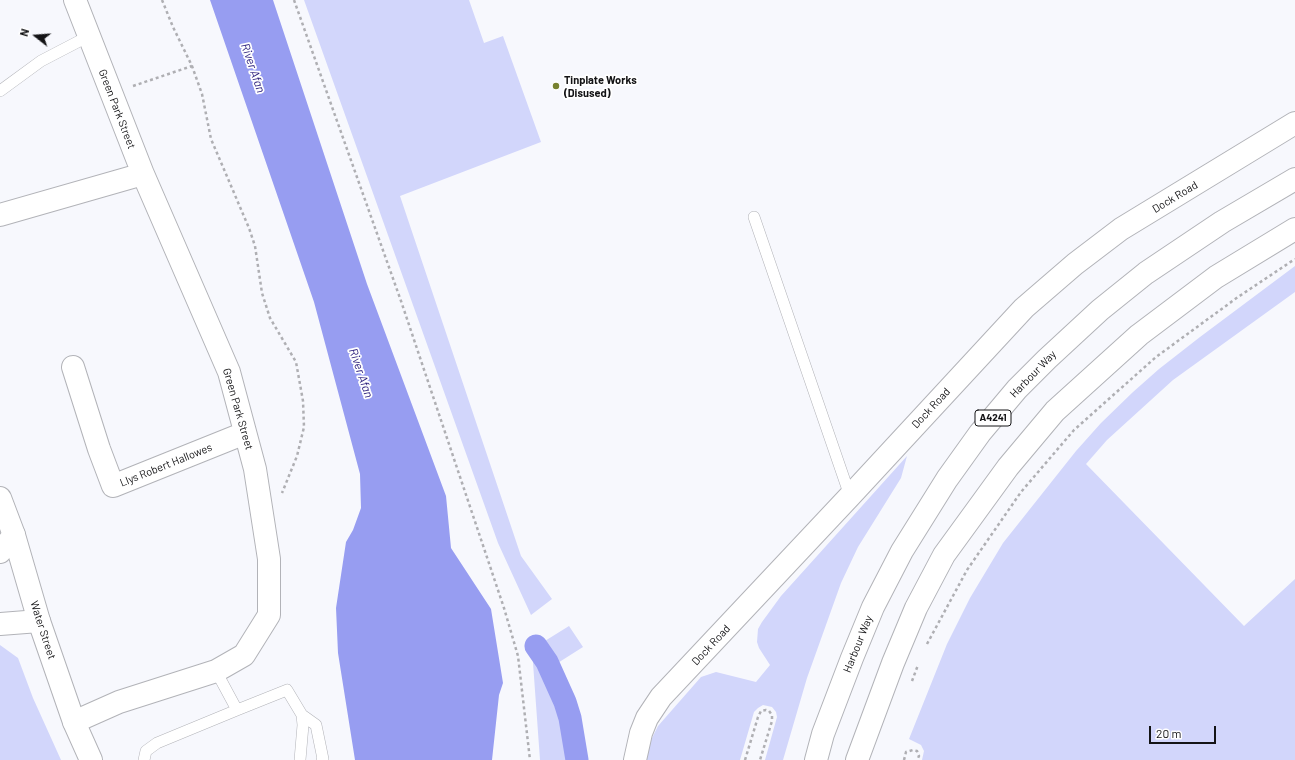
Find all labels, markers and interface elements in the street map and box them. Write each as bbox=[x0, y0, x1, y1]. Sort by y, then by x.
north arrow bbox=[16, 16, 56, 56]
text: N bbox=[17, 27, 31, 38]
water label: River Afan bbox=[238, 41, 268, 95]
street label: Green Park Street bbox=[96, 67, 138, 151]
place label: Tinplate Works (Disused) bbox=[564, 73, 637, 99]
marker: Tinplate Works (Disused) bbox=[551, 81, 561, 91]
street label: Dock Road bbox=[1150, 178, 1200, 216]
water label: River Afan bbox=[346, 346, 376, 400]
street label: Harbour Way bbox=[1007, 348, 1059, 400]
street label: Green Park Street bbox=[220, 367, 256, 451]
street label: Dock Road bbox=[909, 385, 953, 431]
road number: A4241 bbox=[975, 410, 1011, 426]
street label: Llys Robert Hallowes bbox=[118, 440, 214, 490]
street label: Water Street bbox=[27, 599, 59, 661]
street label: Harbour Way bbox=[841, 613, 875, 675]
street label: Dock Road bbox=[689, 622, 733, 668]
scale bar bbox=[1151, 718, 1218, 744]
text: 20 m bbox=[1156, 726, 1182, 740]

